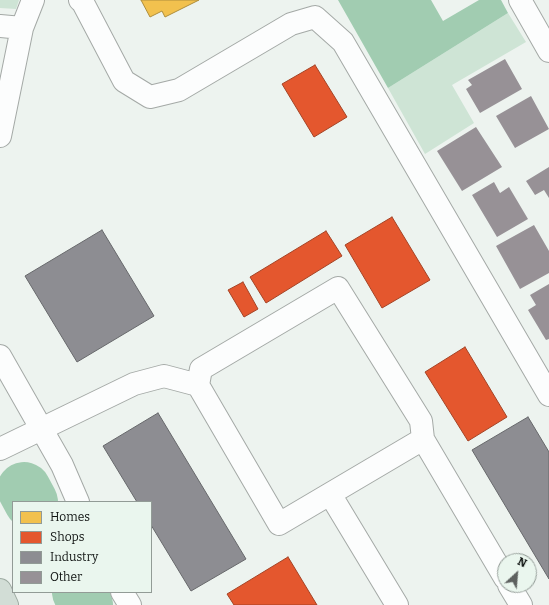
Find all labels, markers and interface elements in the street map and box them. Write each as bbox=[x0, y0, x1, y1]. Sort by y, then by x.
legend bbox=[12, 501, 152, 593]
text: Homes bbox=[50, 510, 90, 524]
text: Shops bbox=[50, 530, 84, 544]
text: Industry bbox=[50, 550, 98, 564]
north arrow bbox=[497, 553, 537, 593]
text: N bbox=[515, 555, 529, 570]
text: Other bbox=[50, 570, 82, 584]

